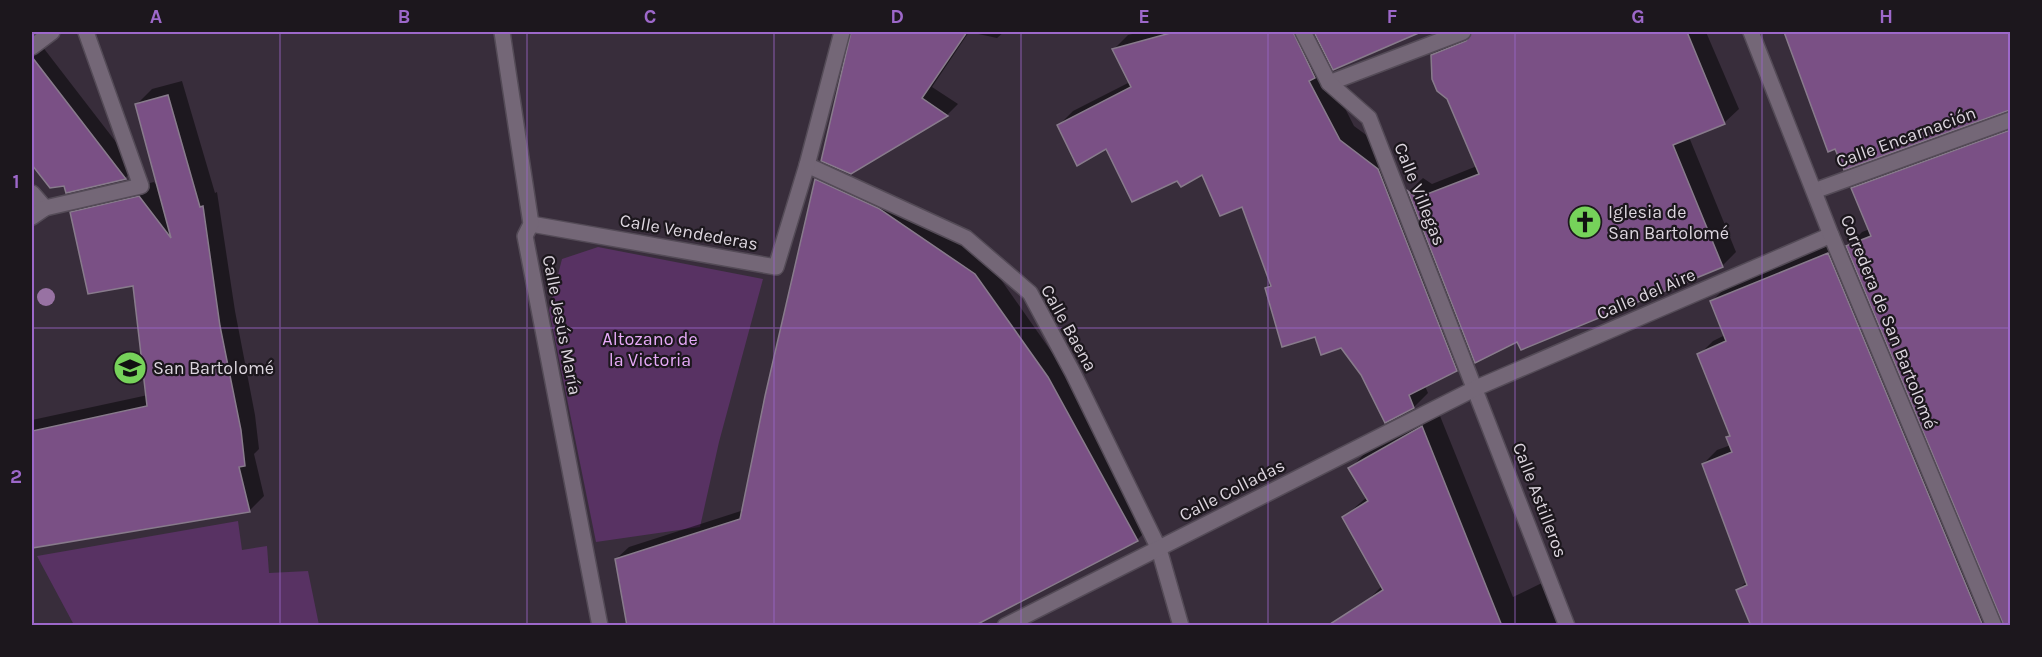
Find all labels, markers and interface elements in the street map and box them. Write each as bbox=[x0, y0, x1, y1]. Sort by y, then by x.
text: A bbox=[150, 5, 163, 28]
text: B bbox=[398, 5, 410, 28]
text: C bbox=[644, 5, 656, 28]
text: D bbox=[890, 5, 904, 28]
text: E bbox=[1138, 5, 1150, 28]
text: F bbox=[1387, 5, 1398, 28]
text: G bbox=[1631, 5, 1645, 28]
text: H bbox=[1879, 5, 1893, 28]
street label: Calle Encarnación bbox=[1833, 101, 1979, 173]
street label: Calle Villegas bbox=[1389, 139, 1451, 249]
text: 1 bbox=[12, 170, 20, 193]
place label: Iglesia de San Bartolomé bbox=[1608, 201, 1729, 244]
church icon: Iglesia de San Bartolomé bbox=[1567, 204, 1603, 240]
street label: Calle Vendederas bbox=[618, 209, 760, 255]
street label: Corredera de San Bartolomé bbox=[1836, 212, 1942, 432]
street label: Calle Jesús María bbox=[538, 253, 586, 397]
street label: Calle del Aire bbox=[1593, 263, 1699, 325]
street label: Calle Baena bbox=[1036, 281, 1102, 375]
park label: Altozano de la Victoria bbox=[602, 328, 698, 371]
school or university icon: San Bartolomé bbox=[112, 350, 148, 386]
place label: San Bartolomé bbox=[153, 357, 274, 379]
street label: Calle Astilleros bbox=[1508, 439, 1572, 561]
street label: Calle Colladas bbox=[1176, 454, 1288, 526]
text: 2 bbox=[10, 465, 22, 488]

